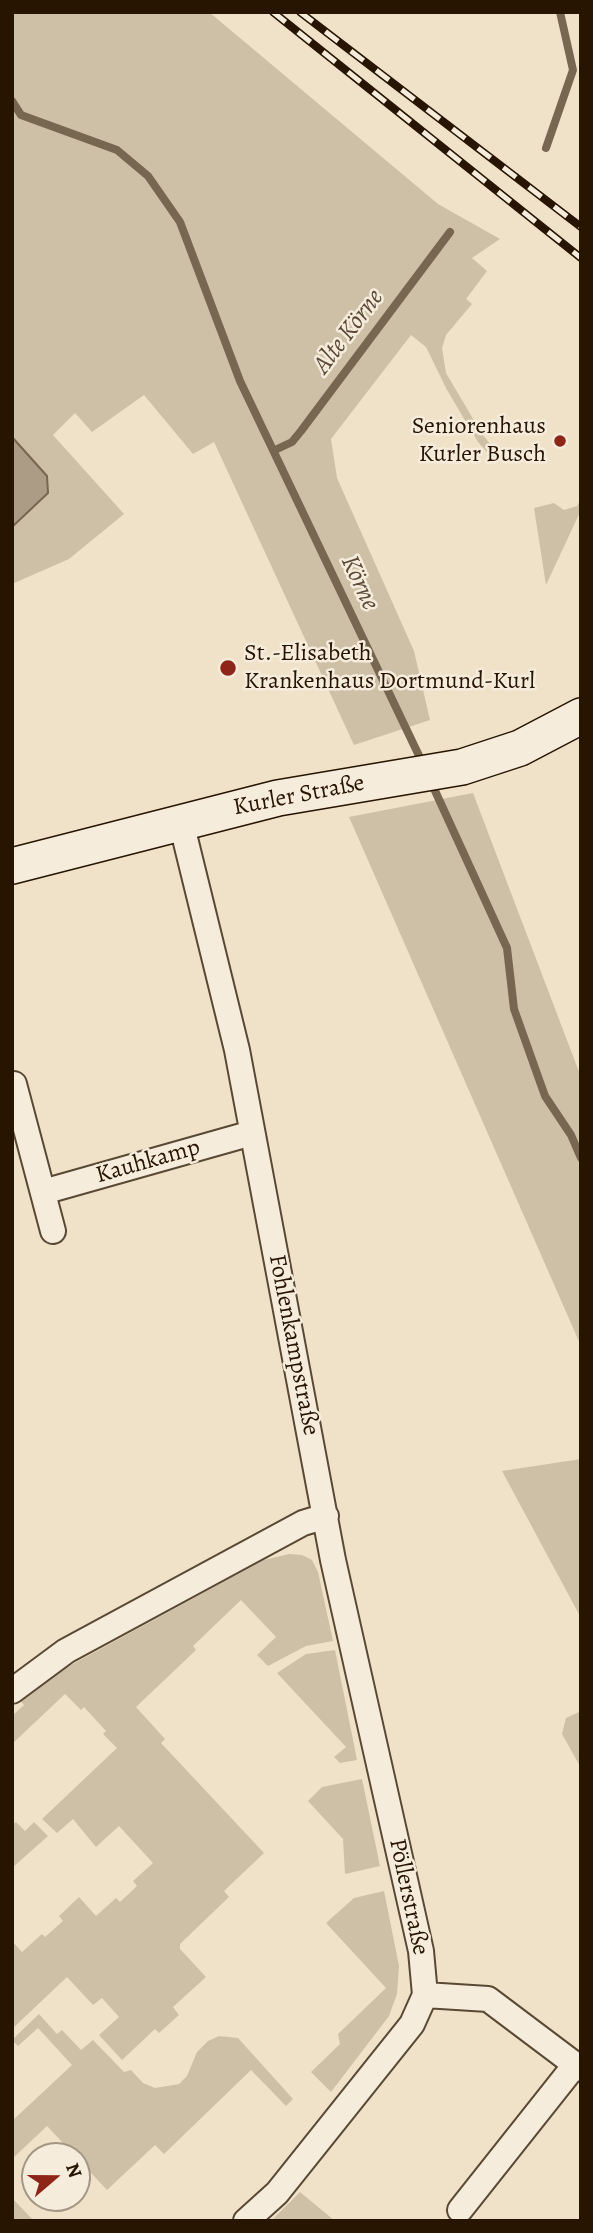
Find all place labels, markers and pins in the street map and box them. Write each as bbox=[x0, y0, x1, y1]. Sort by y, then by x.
place label: Seniorenhaus Kurler Busch bbox=[412, 413, 546, 469]
marker: Seniorenhaus Kurler Busch bbox=[552, 433, 568, 449]
place label: St.-Elisabeth Krankenhaus Dortmund-Kurl bbox=[244, 640, 535, 696]
marker: St.-Elisabeth Krankenhaus Dortmund-Kurl bbox=[218, 658, 238, 678]

